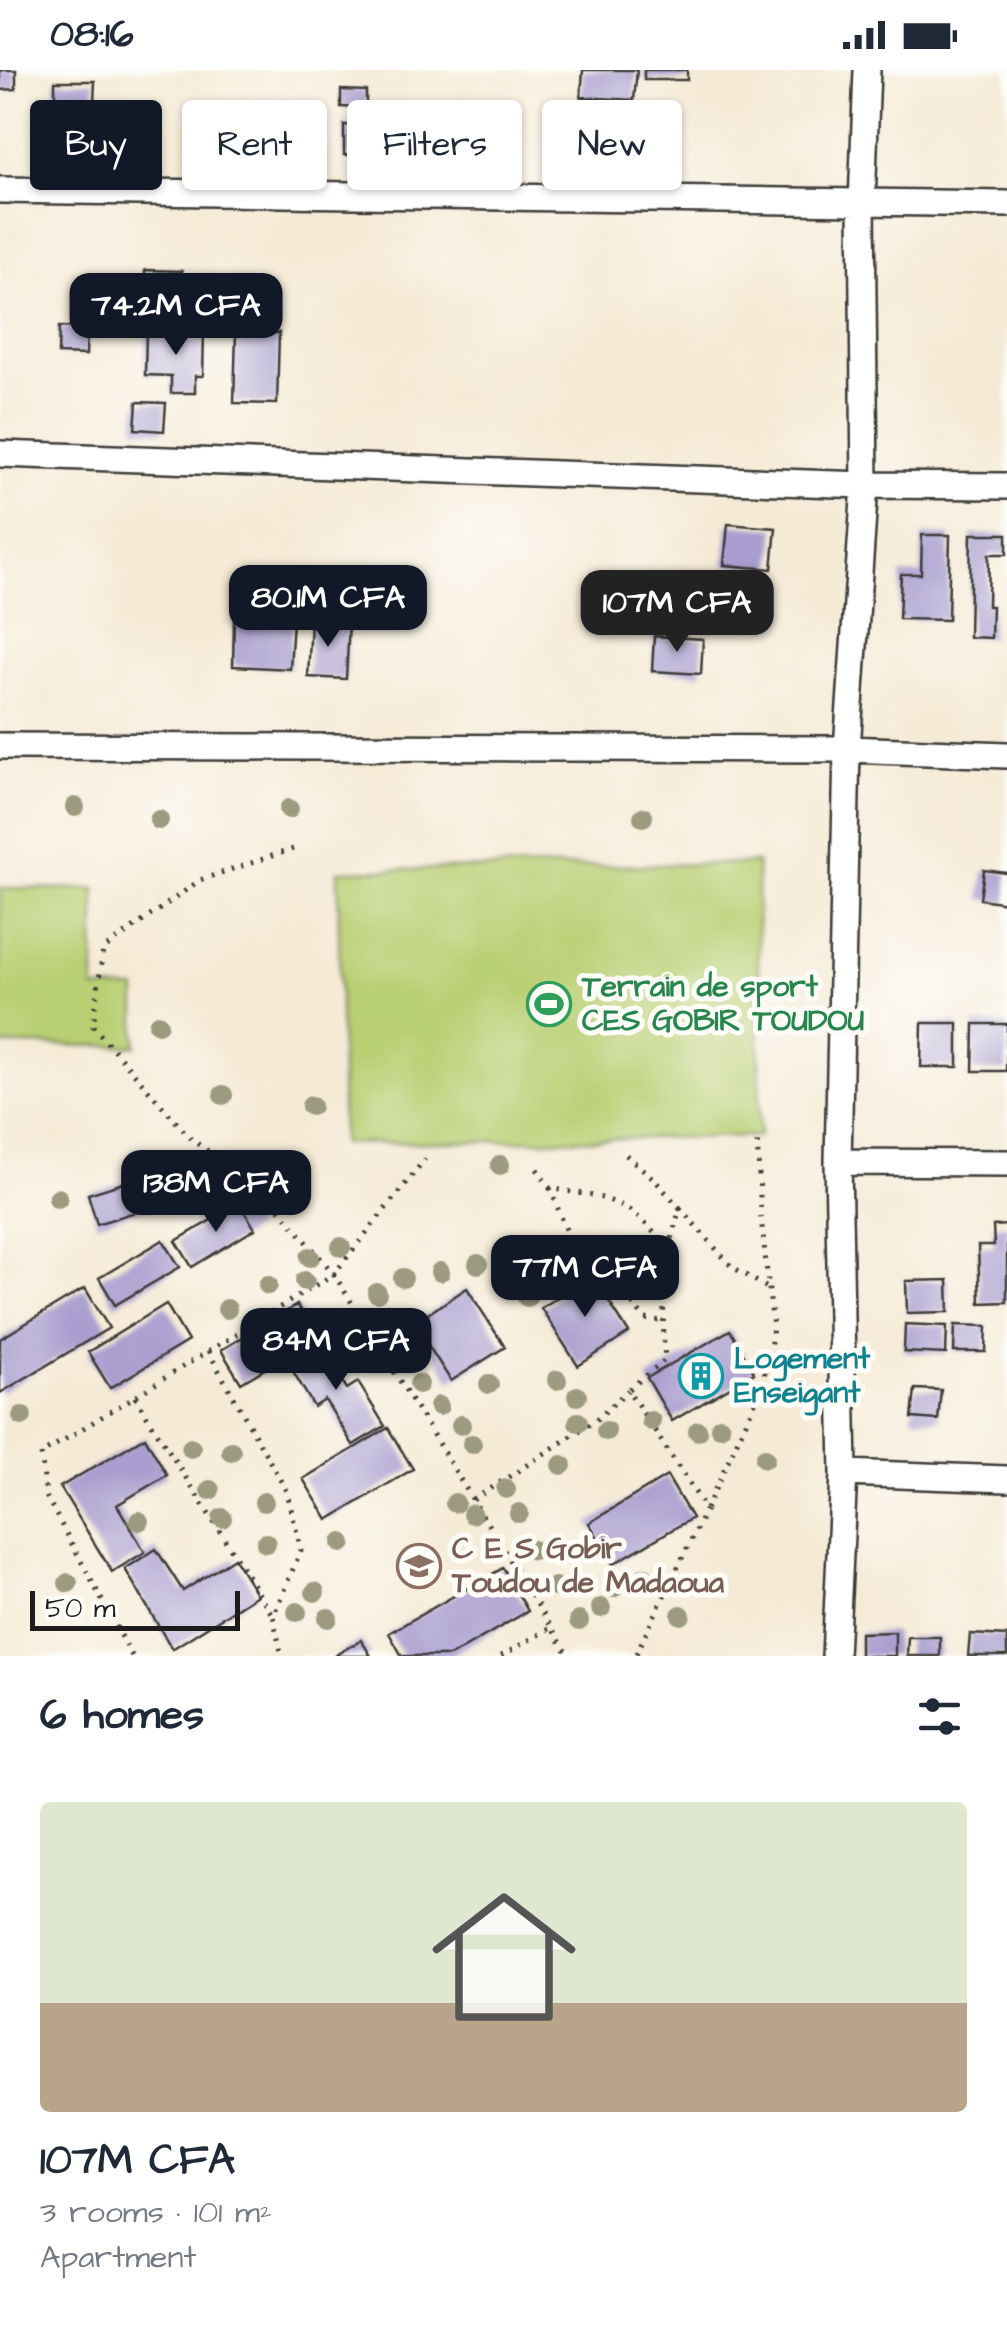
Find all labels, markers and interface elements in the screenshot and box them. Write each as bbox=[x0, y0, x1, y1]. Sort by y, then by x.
text: 08:16 bbox=[50, 9, 134, 61]
chip: Buy bbox=[30, 100, 162, 190]
chip: Rent bbox=[182, 100, 327, 190]
chip: Filters bbox=[347, 100, 522, 190]
chip: New bbox=[542, 100, 682, 190]
pin: 74.2M CFA bbox=[62, 273, 290, 358]
text: 74.2M CFA bbox=[92, 283, 260, 328]
pin: 80.1M CFA bbox=[214, 565, 442, 650]
pin: 107M CFA bbox=[574, 570, 780, 655]
text: 80.1M CFA bbox=[251, 575, 405, 620]
text: 107M CFA bbox=[603, 580, 751, 625]
place label: Terrain de sport CES GOBIR TOUDOU bbox=[581, 966, 865, 1042]
sports icon: Terrain de sport CES GOBIR TOUDOU bbox=[526, 981, 572, 1027]
pin: 138M CFA bbox=[113, 1150, 319, 1235]
text: 138M CFA bbox=[143, 1160, 289, 1205]
pin: 77M CFA bbox=[493, 1235, 677, 1320]
text: 77M CFA bbox=[513, 1245, 657, 1290]
pin: 84M CFA bbox=[244, 1308, 428, 1393]
text: 84M CFA bbox=[262, 1318, 410, 1363]
place label: Logement Enseigant bbox=[734, 1338, 871, 1416]
building icon: Logement Enseigant bbox=[678, 1353, 724, 1399]
place label: C E S Gobir Toudou de Madaoua bbox=[451, 1528, 725, 1604]
school or university icon: C E S Gobir Toudou de Madaoua bbox=[396, 1543, 442, 1589]
scale bar bbox=[30, 1586, 240, 1630]
text: 50 m bbox=[45, 1589, 116, 1628]
text: 6 homes bbox=[40, 1687, 204, 1745]
icon: filters bbox=[912, 1689, 967, 1744]
icon: home bbox=[414, 1867, 594, 2047]
text: 107M CFA bbox=[40, 2132, 235, 2190]
text: 3 rooms · 101 m² bbox=[40, 2190, 272, 2235]
text: Apartment bbox=[40, 2235, 196, 2280]

